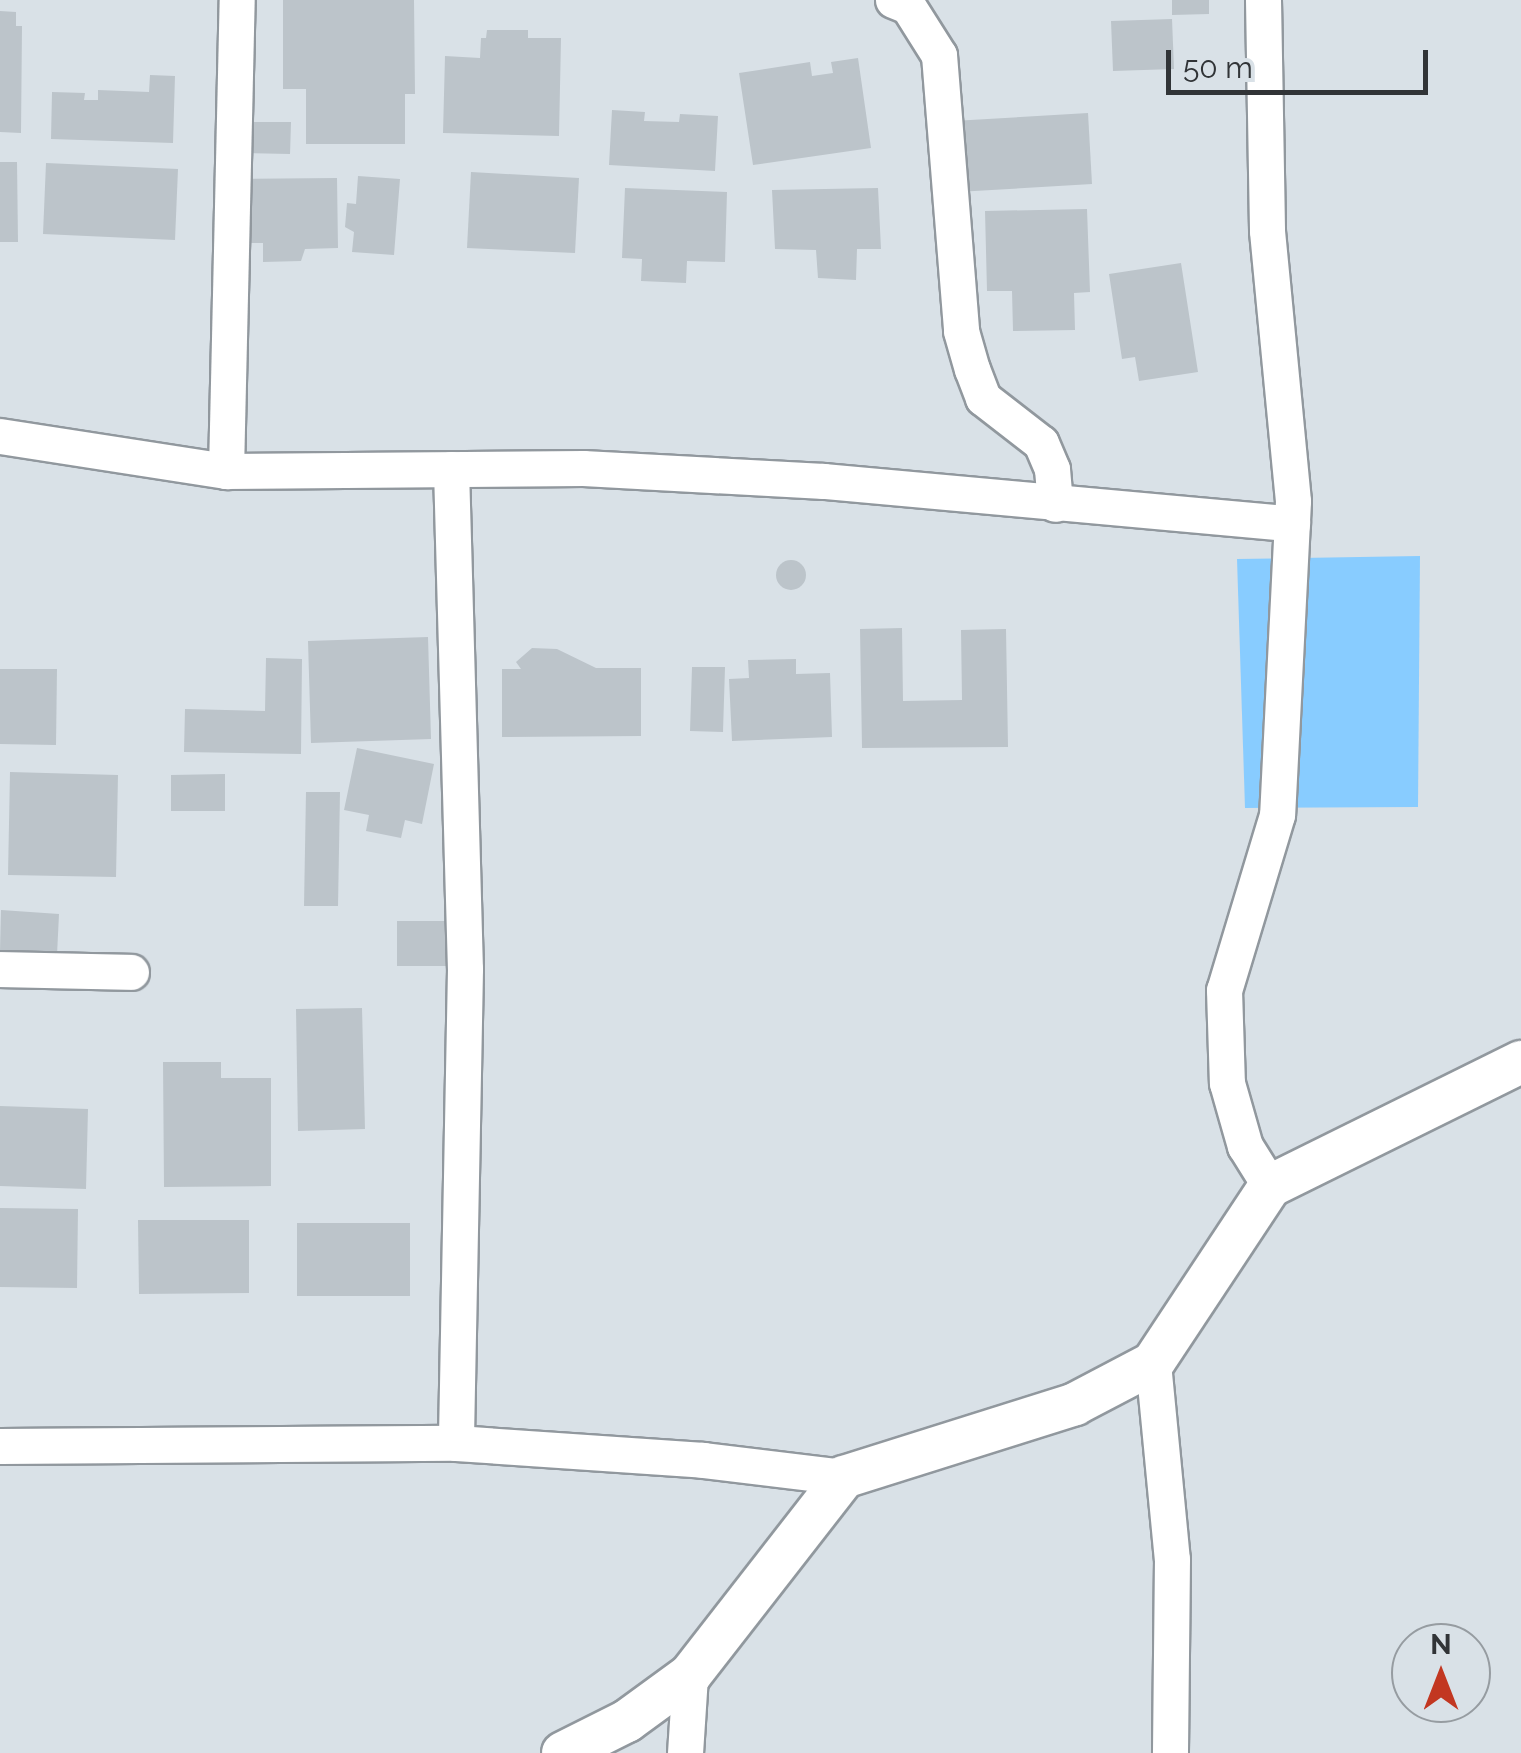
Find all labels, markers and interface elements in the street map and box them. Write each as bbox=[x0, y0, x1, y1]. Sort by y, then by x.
scale bar bbox=[1171, 30, 1434, 92]
text: 50 m bbox=[1183, 50, 1253, 85]
north arrow bbox=[1391, 1623, 1491, 1723]
text: N bbox=[1430, 1628, 1452, 1661]

